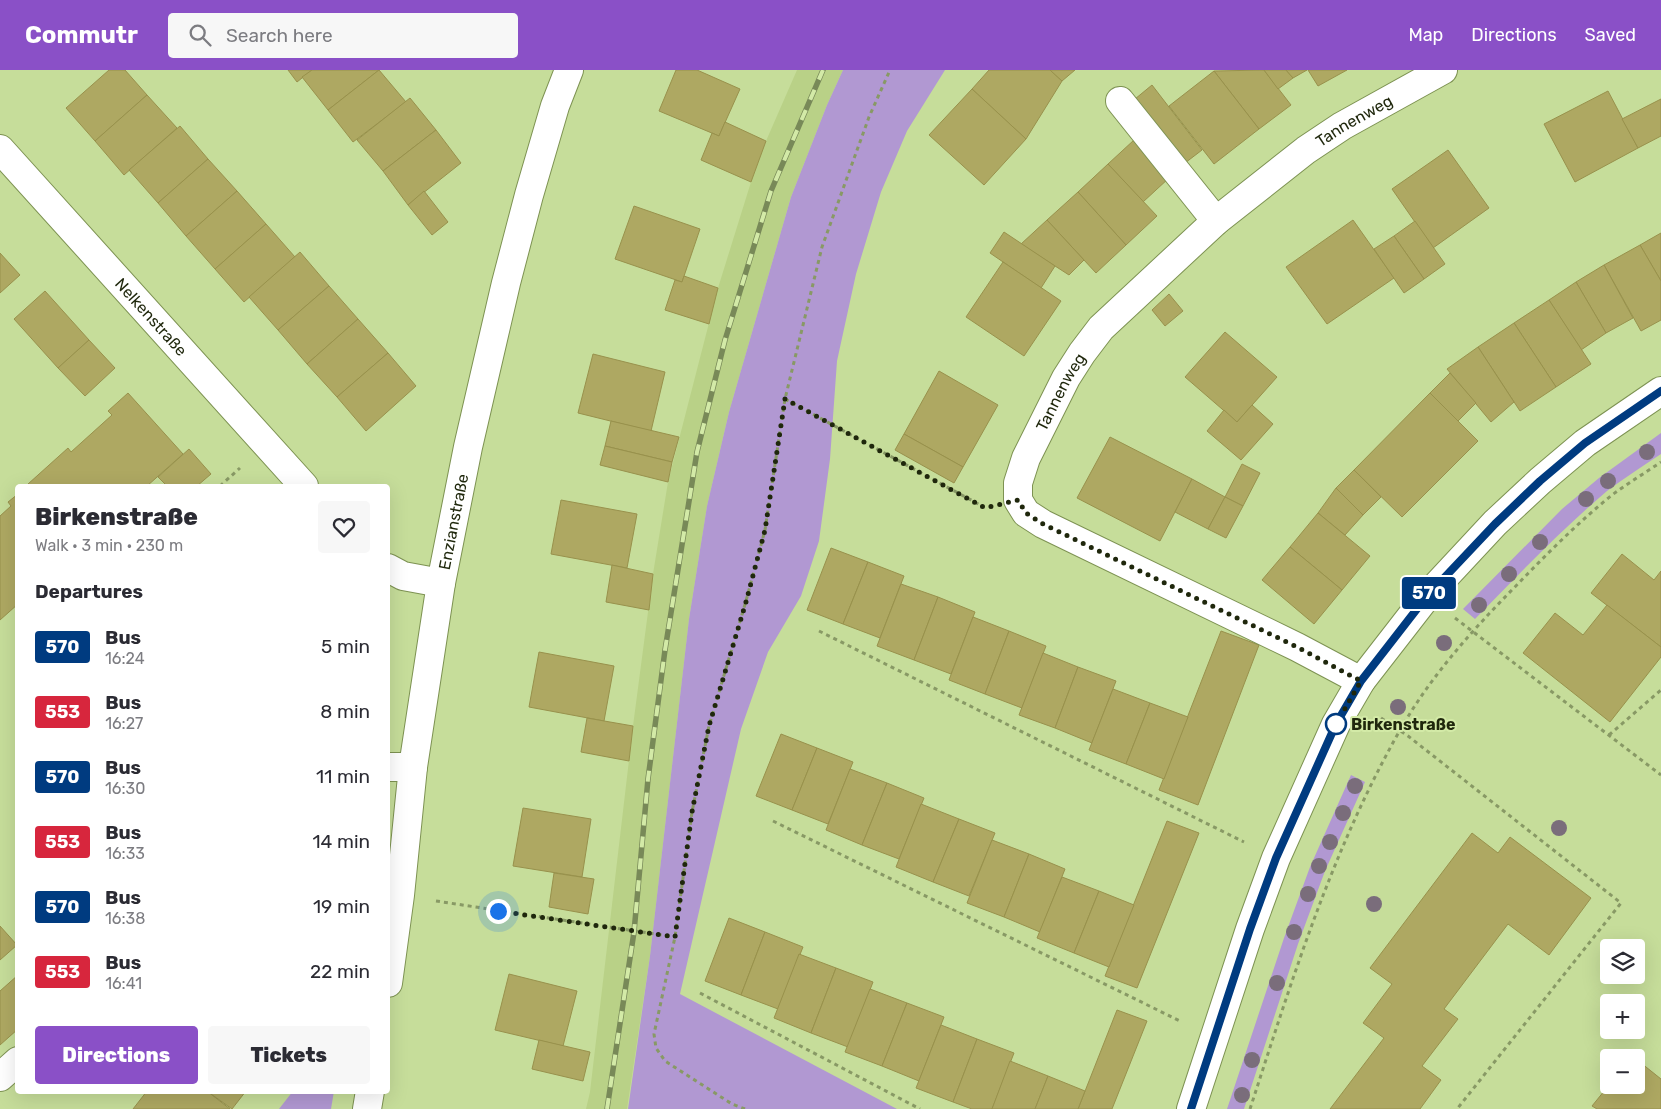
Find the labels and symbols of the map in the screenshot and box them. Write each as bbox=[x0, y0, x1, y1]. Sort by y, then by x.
street label: Tannenweg bbox=[1312, 91, 1396, 150]
street label: Nelkenstraße bbox=[111, 274, 191, 360]
street label: Tannenweg bbox=[1032, 349, 1089, 434]
street label: Enzianstraße bbox=[434, 472, 472, 572]
line badge: 570 bbox=[1400, 577, 1458, 609]
marker: Birkenstraße bbox=[1325, 713, 1347, 735]
place label: Birkenstraße bbox=[1351, 715, 1455, 734]
your location bbox=[486, 899, 511, 924]

